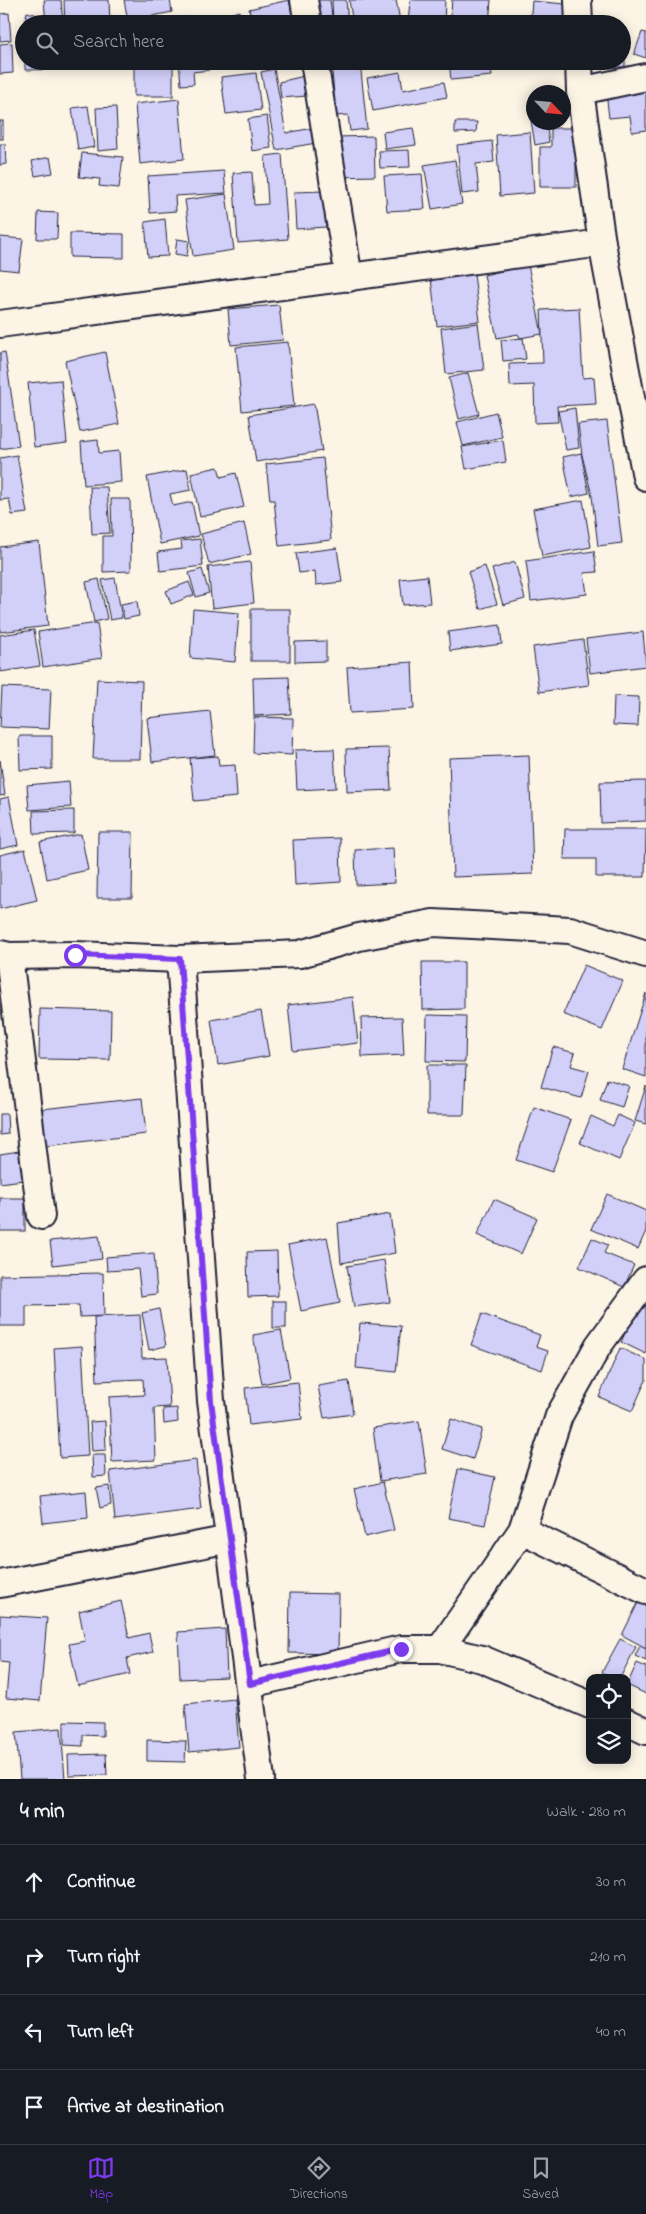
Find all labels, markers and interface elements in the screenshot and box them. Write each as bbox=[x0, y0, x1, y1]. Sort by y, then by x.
search box bbox=[15, 15, 631, 70]
icon: search bbox=[33, 29, 61, 57]
text: Search here bbox=[73, 29, 164, 56]
north arrow bbox=[526, 85, 571, 130]
route start bbox=[64, 944, 87, 967]
route end bbox=[390, 1638, 413, 1661]
map controls bbox=[586, 1674, 631, 1764]
button: locate bbox=[586, 1674, 631, 1719]
button: layers bbox=[586, 1719, 631, 1764]
text: 4 min bbox=[20, 1797, 64, 1827]
text: Walk · 280 m bbox=[547, 1800, 626, 1824]
icon: ahead bbox=[20, 1868, 48, 1896]
text: Continue bbox=[67, 1869, 135, 1896]
text: 30 m bbox=[596, 1870, 626, 1894]
icon: right bbox=[20, 1943, 48, 1971]
text: Turn right bbox=[67, 1944, 140, 1971]
text: 210 m bbox=[590, 1945, 626, 1969]
icon: left bbox=[20, 2018, 48, 2046]
text: Turn left bbox=[67, 2019, 134, 2046]
text: 40 m bbox=[596, 2020, 626, 2044]
icon: arrive bbox=[20, 2093, 48, 2121]
text: Arrive at destination bbox=[67, 2094, 224, 2121]
tab: Map bbox=[87, 2154, 115, 2205]
tab: Directions bbox=[290, 2154, 348, 2205]
tab: Saved bbox=[522, 2154, 559, 2205]

